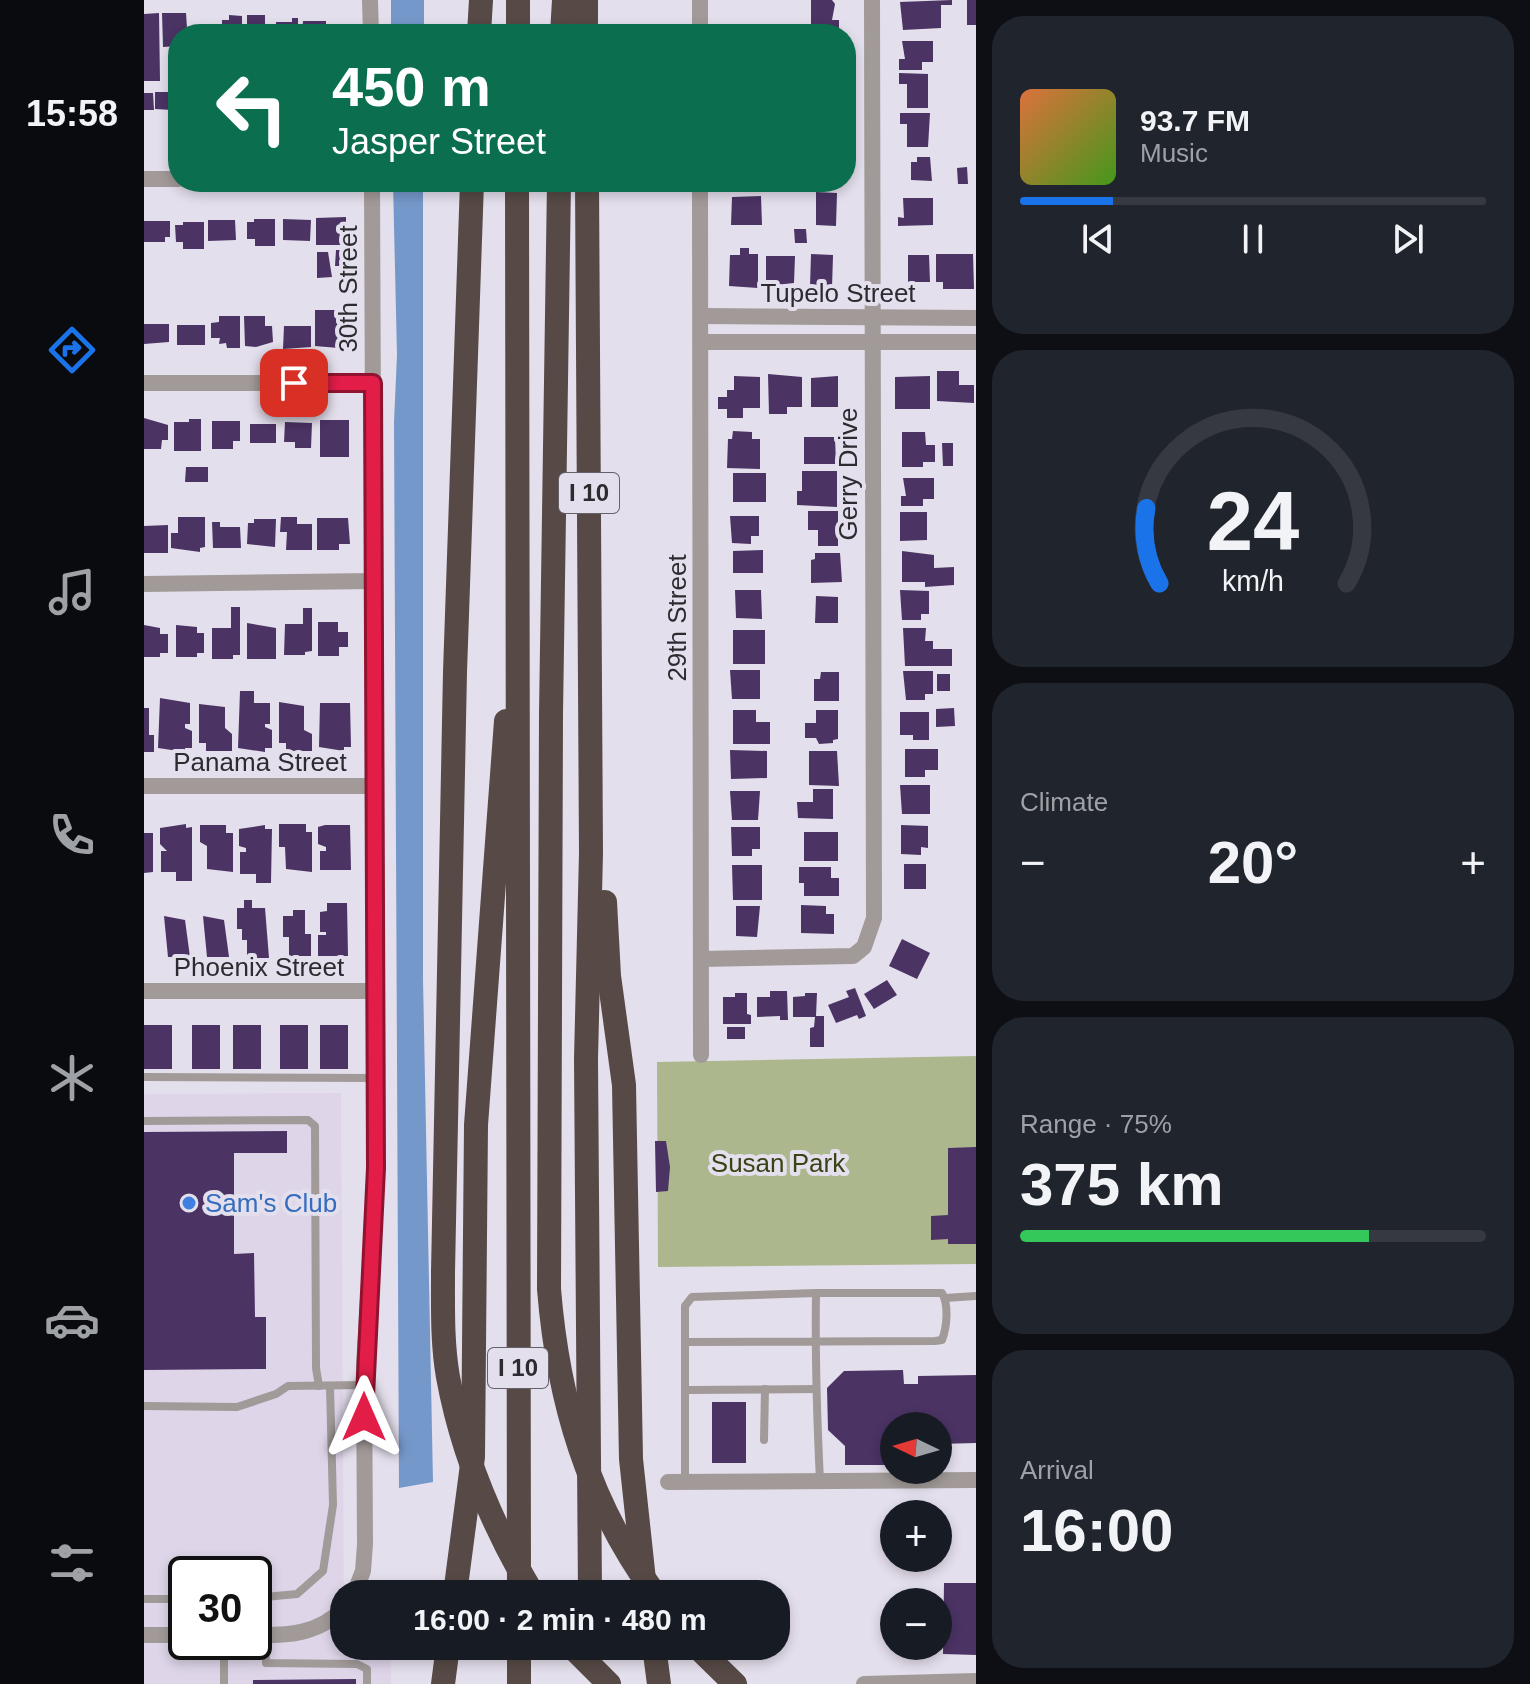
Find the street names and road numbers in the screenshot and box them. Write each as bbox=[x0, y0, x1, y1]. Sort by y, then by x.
street label: 30th Street bbox=[333, 225, 363, 353]
street label: Tupelo Street bbox=[760, 278, 916, 308]
street label: Gerry Drive bbox=[833, 408, 863, 540]
road number: I 10 bbox=[559, 473, 619, 513]
street label: 29th Street bbox=[662, 554, 692, 682]
street label: Panama Street bbox=[173, 747, 347, 777]
street label: Phoenix Street bbox=[174, 952, 345, 982]
road number: I 10 bbox=[488, 1348, 548, 1388]

